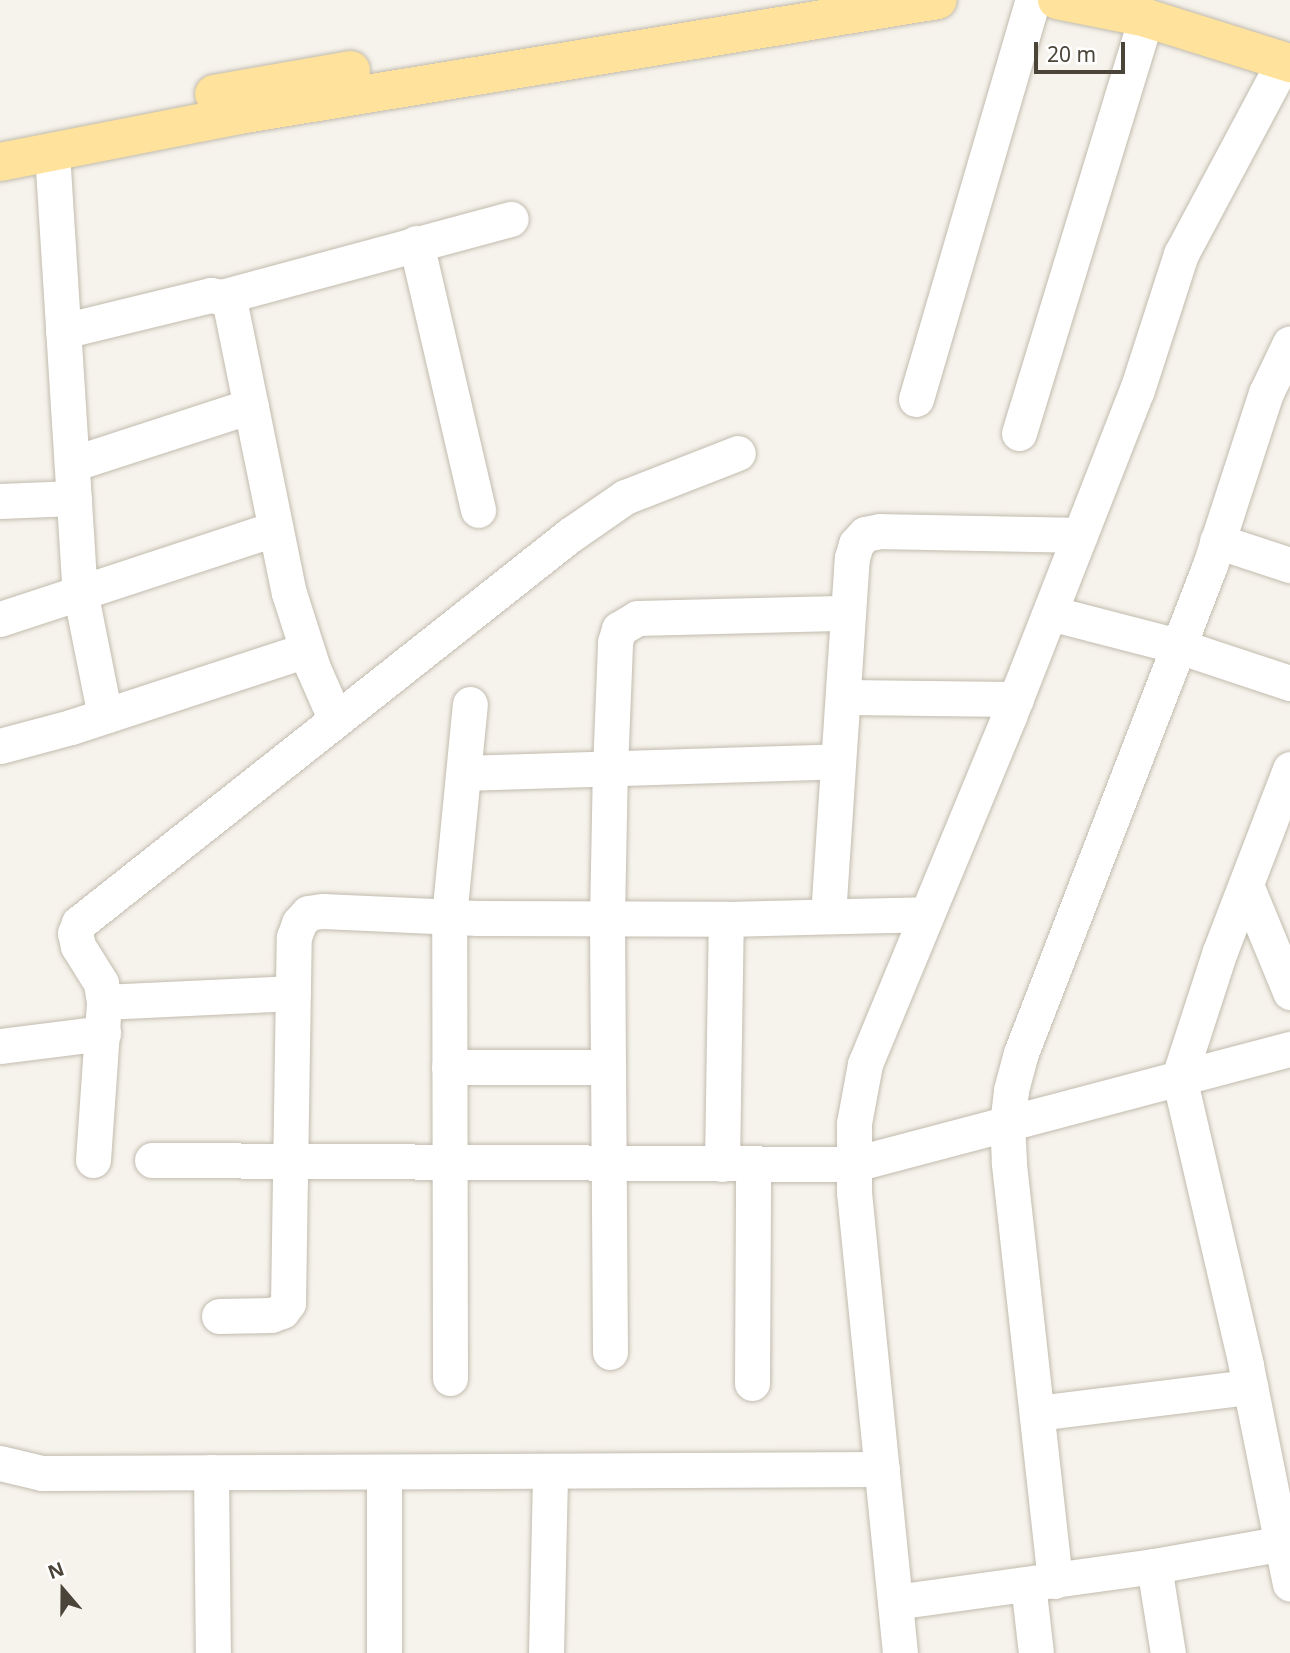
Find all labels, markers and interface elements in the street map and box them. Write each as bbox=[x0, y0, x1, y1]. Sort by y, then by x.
scale bar bbox=[1038, 28, 1129, 72]
text: 20 m bbox=[1047, 40, 1096, 68]
north arrow bbox=[28, 1555, 98, 1625]
text: N bbox=[44, 1555, 68, 1585]

